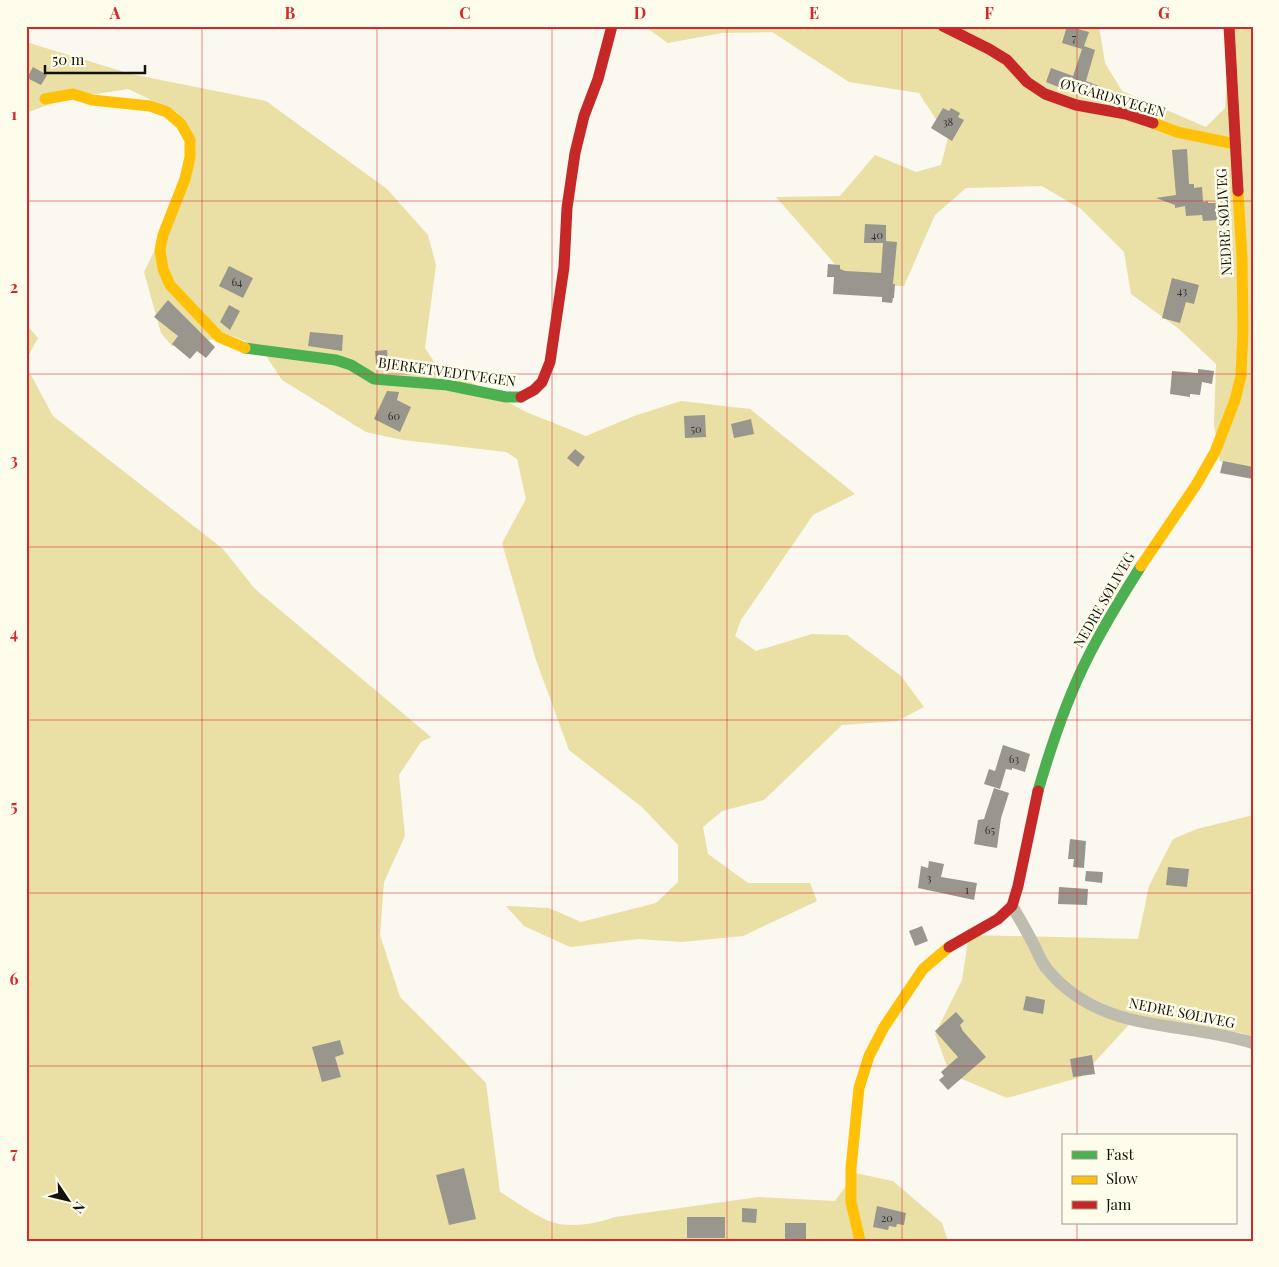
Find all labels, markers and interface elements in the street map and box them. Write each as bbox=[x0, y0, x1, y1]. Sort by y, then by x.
text: A bbox=[109, 2, 121, 23]
text: B bbox=[285, 2, 296, 23]
text: C bbox=[459, 2, 471, 23]
text: D bbox=[634, 2, 646, 23]
text: E bbox=[809, 2, 819, 23]
text: F bbox=[984, 2, 994, 23]
text: G bbox=[1158, 2, 1170, 23]
house number: 7 bbox=[1072, 30, 1077, 45]
scale bar bbox=[45, 42, 145, 74]
text: 50 m bbox=[52, 49, 85, 69]
street label: ØYGARDSVEGEN bbox=[1058, 73, 1168, 122]
text: 1 bbox=[11, 103, 17, 124]
house number: 38 bbox=[943, 114, 954, 129]
street label: NEDRE SØLIVEG bbox=[1211, 168, 1236, 276]
house number: 40 bbox=[871, 227, 883, 242]
house number: 64 bbox=[231, 274, 243, 289]
text: 2 bbox=[10, 276, 18, 297]
house number: 43 bbox=[1177, 283, 1187, 298]
street label: BJERKETVEDTVEGEN bbox=[377, 352, 517, 391]
house number: 60 bbox=[388, 408, 401, 423]
house number: 50 bbox=[690, 421, 702, 436]
text: 3 bbox=[10, 449, 18, 470]
street label: NEDRE SØLIVEG bbox=[1068, 548, 1139, 651]
text: 4 bbox=[10, 622, 18, 643]
house number: 63 bbox=[1009, 751, 1019, 766]
text: 5 bbox=[10, 795, 18, 816]
house number: 65 bbox=[985, 822, 996, 837]
house number: 3 bbox=[927, 870, 932, 885]
house number: 1 bbox=[965, 882, 969, 897]
text: 6 bbox=[10, 968, 19, 989]
street label: NEDRE SØLIVEG bbox=[1128, 993, 1237, 1032]
legend bbox=[1062, 1134, 1236, 1224]
text: 7 bbox=[10, 1142, 18, 1163]
text: Fast bbox=[1106, 1144, 1135, 1164]
text: Slow bbox=[1106, 1168, 1138, 1188]
north arrow bbox=[42, 1174, 92, 1224]
text: Jam bbox=[1105, 1194, 1132, 1214]
text: N bbox=[68, 1198, 90, 1217]
house number: 20 bbox=[881, 1210, 893, 1225]

